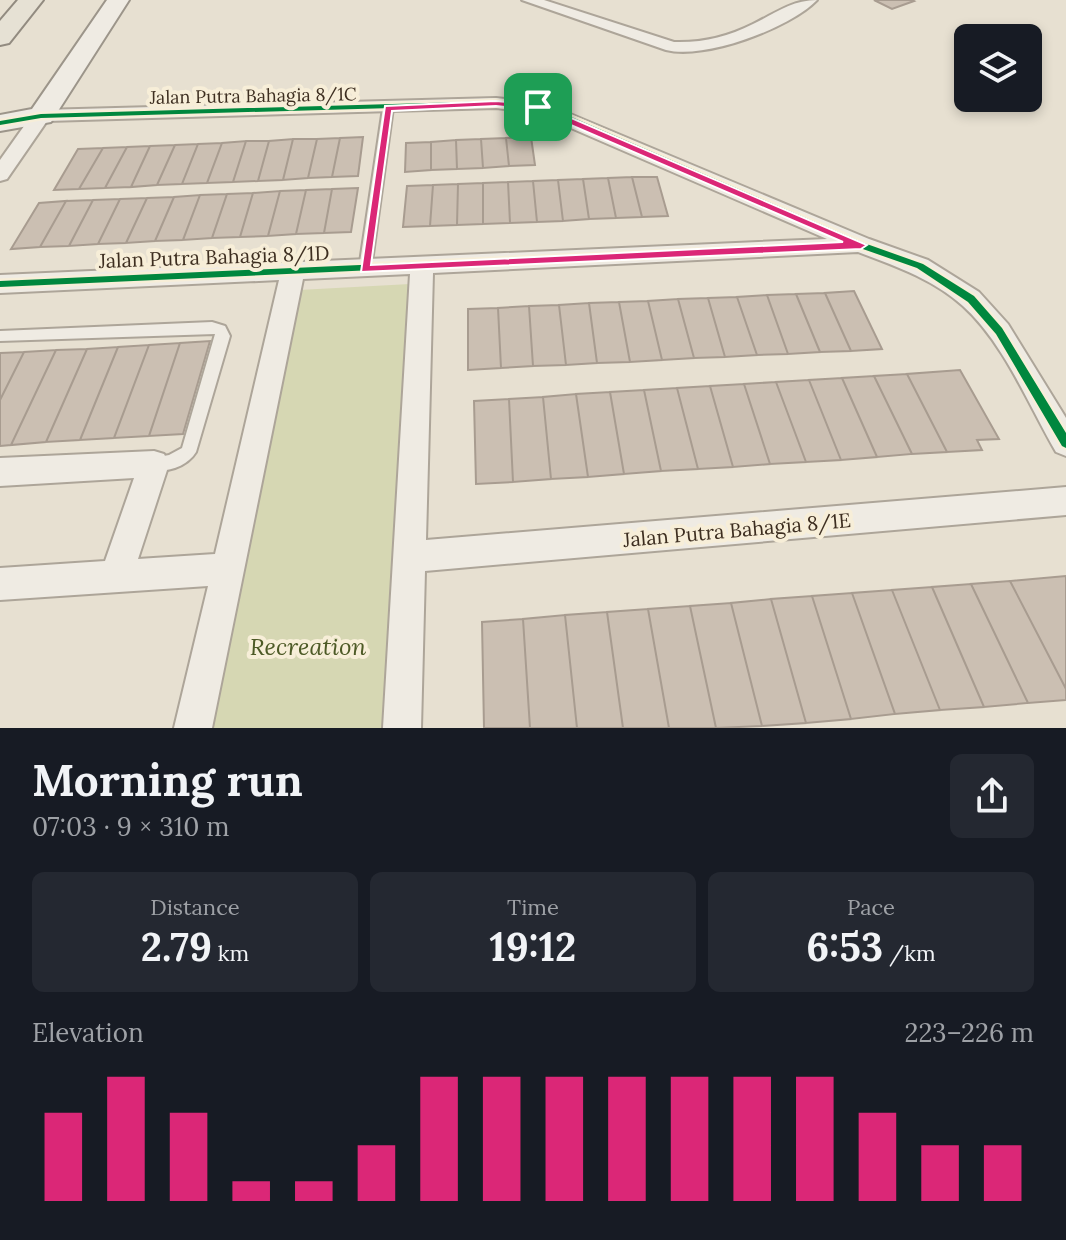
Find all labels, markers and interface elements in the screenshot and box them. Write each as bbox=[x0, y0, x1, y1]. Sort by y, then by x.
map controls bbox=[954, 24, 1042, 112]
button: layers bbox=[954, 24, 1042, 112]
pin bbox=[504, 73, 572, 141]
street label: Jalan Putra Bahagia 8/1C bbox=[148, 82, 357, 109]
icon: arrive bbox=[516, 85, 560, 129]
street label: Jalan Putra Bahagia 8/1D bbox=[97, 240, 330, 274]
street label: Jalan Putra Bahagia 8/1E bbox=[621, 507, 852, 553]
park label: Recreation bbox=[250, 631, 367, 662]
text: Morning run bbox=[32, 752, 303, 808]
button: share bbox=[950, 754, 1034, 838]
text: 07:03 · 9 × 310 m bbox=[32, 810, 230, 843]
text: Distance bbox=[150, 893, 240, 921]
text: Time bbox=[507, 893, 559, 921]
text: Pace bbox=[847, 893, 895, 921]
text: 2.79 bbox=[141, 921, 212, 972]
text: 19:12 bbox=[490, 921, 576, 972]
text: 6:53 bbox=[806, 921, 883, 972]
text: km bbox=[212, 939, 249, 967]
text: /km bbox=[883, 939, 936, 967]
text: Elevation bbox=[32, 1016, 144, 1049]
text: 223–226 m bbox=[904, 1016, 1034, 1049]

